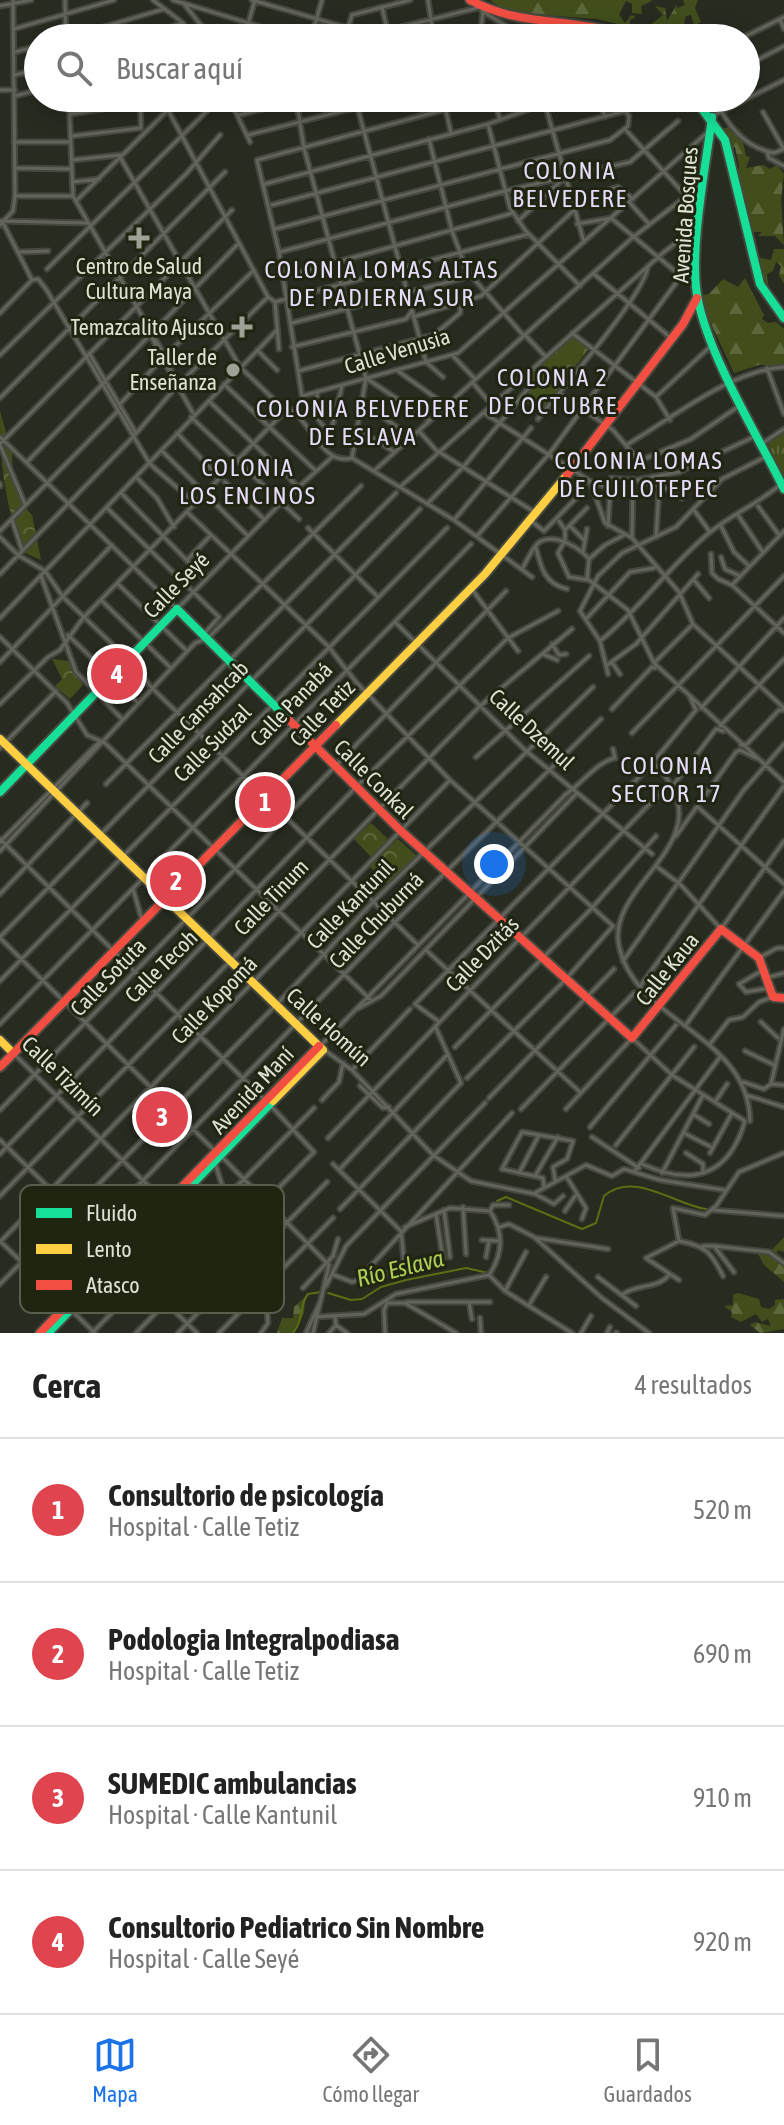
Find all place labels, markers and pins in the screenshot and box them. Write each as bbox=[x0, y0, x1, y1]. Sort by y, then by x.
marker: Centro de Salud Cultura Maya bbox=[128, 227, 150, 249]
place label: Centro de Salud Cultura Maya bbox=[76, 253, 202, 304]
place label: Temazcalito Ajusco bbox=[70, 314, 224, 340]
marker: Temazcalito Ajusco bbox=[231, 316, 253, 338]
place label: Taller de Enseñanza bbox=[129, 344, 217, 395]
marker: Taller de Enseñanza bbox=[224, 361, 242, 379]
pin: 4 bbox=[91, 644, 143, 704]
pin: 1 bbox=[239, 772, 291, 832]
pin: 2 bbox=[150, 851, 202, 911]
pin: 3 bbox=[136, 1087, 188, 1147]

